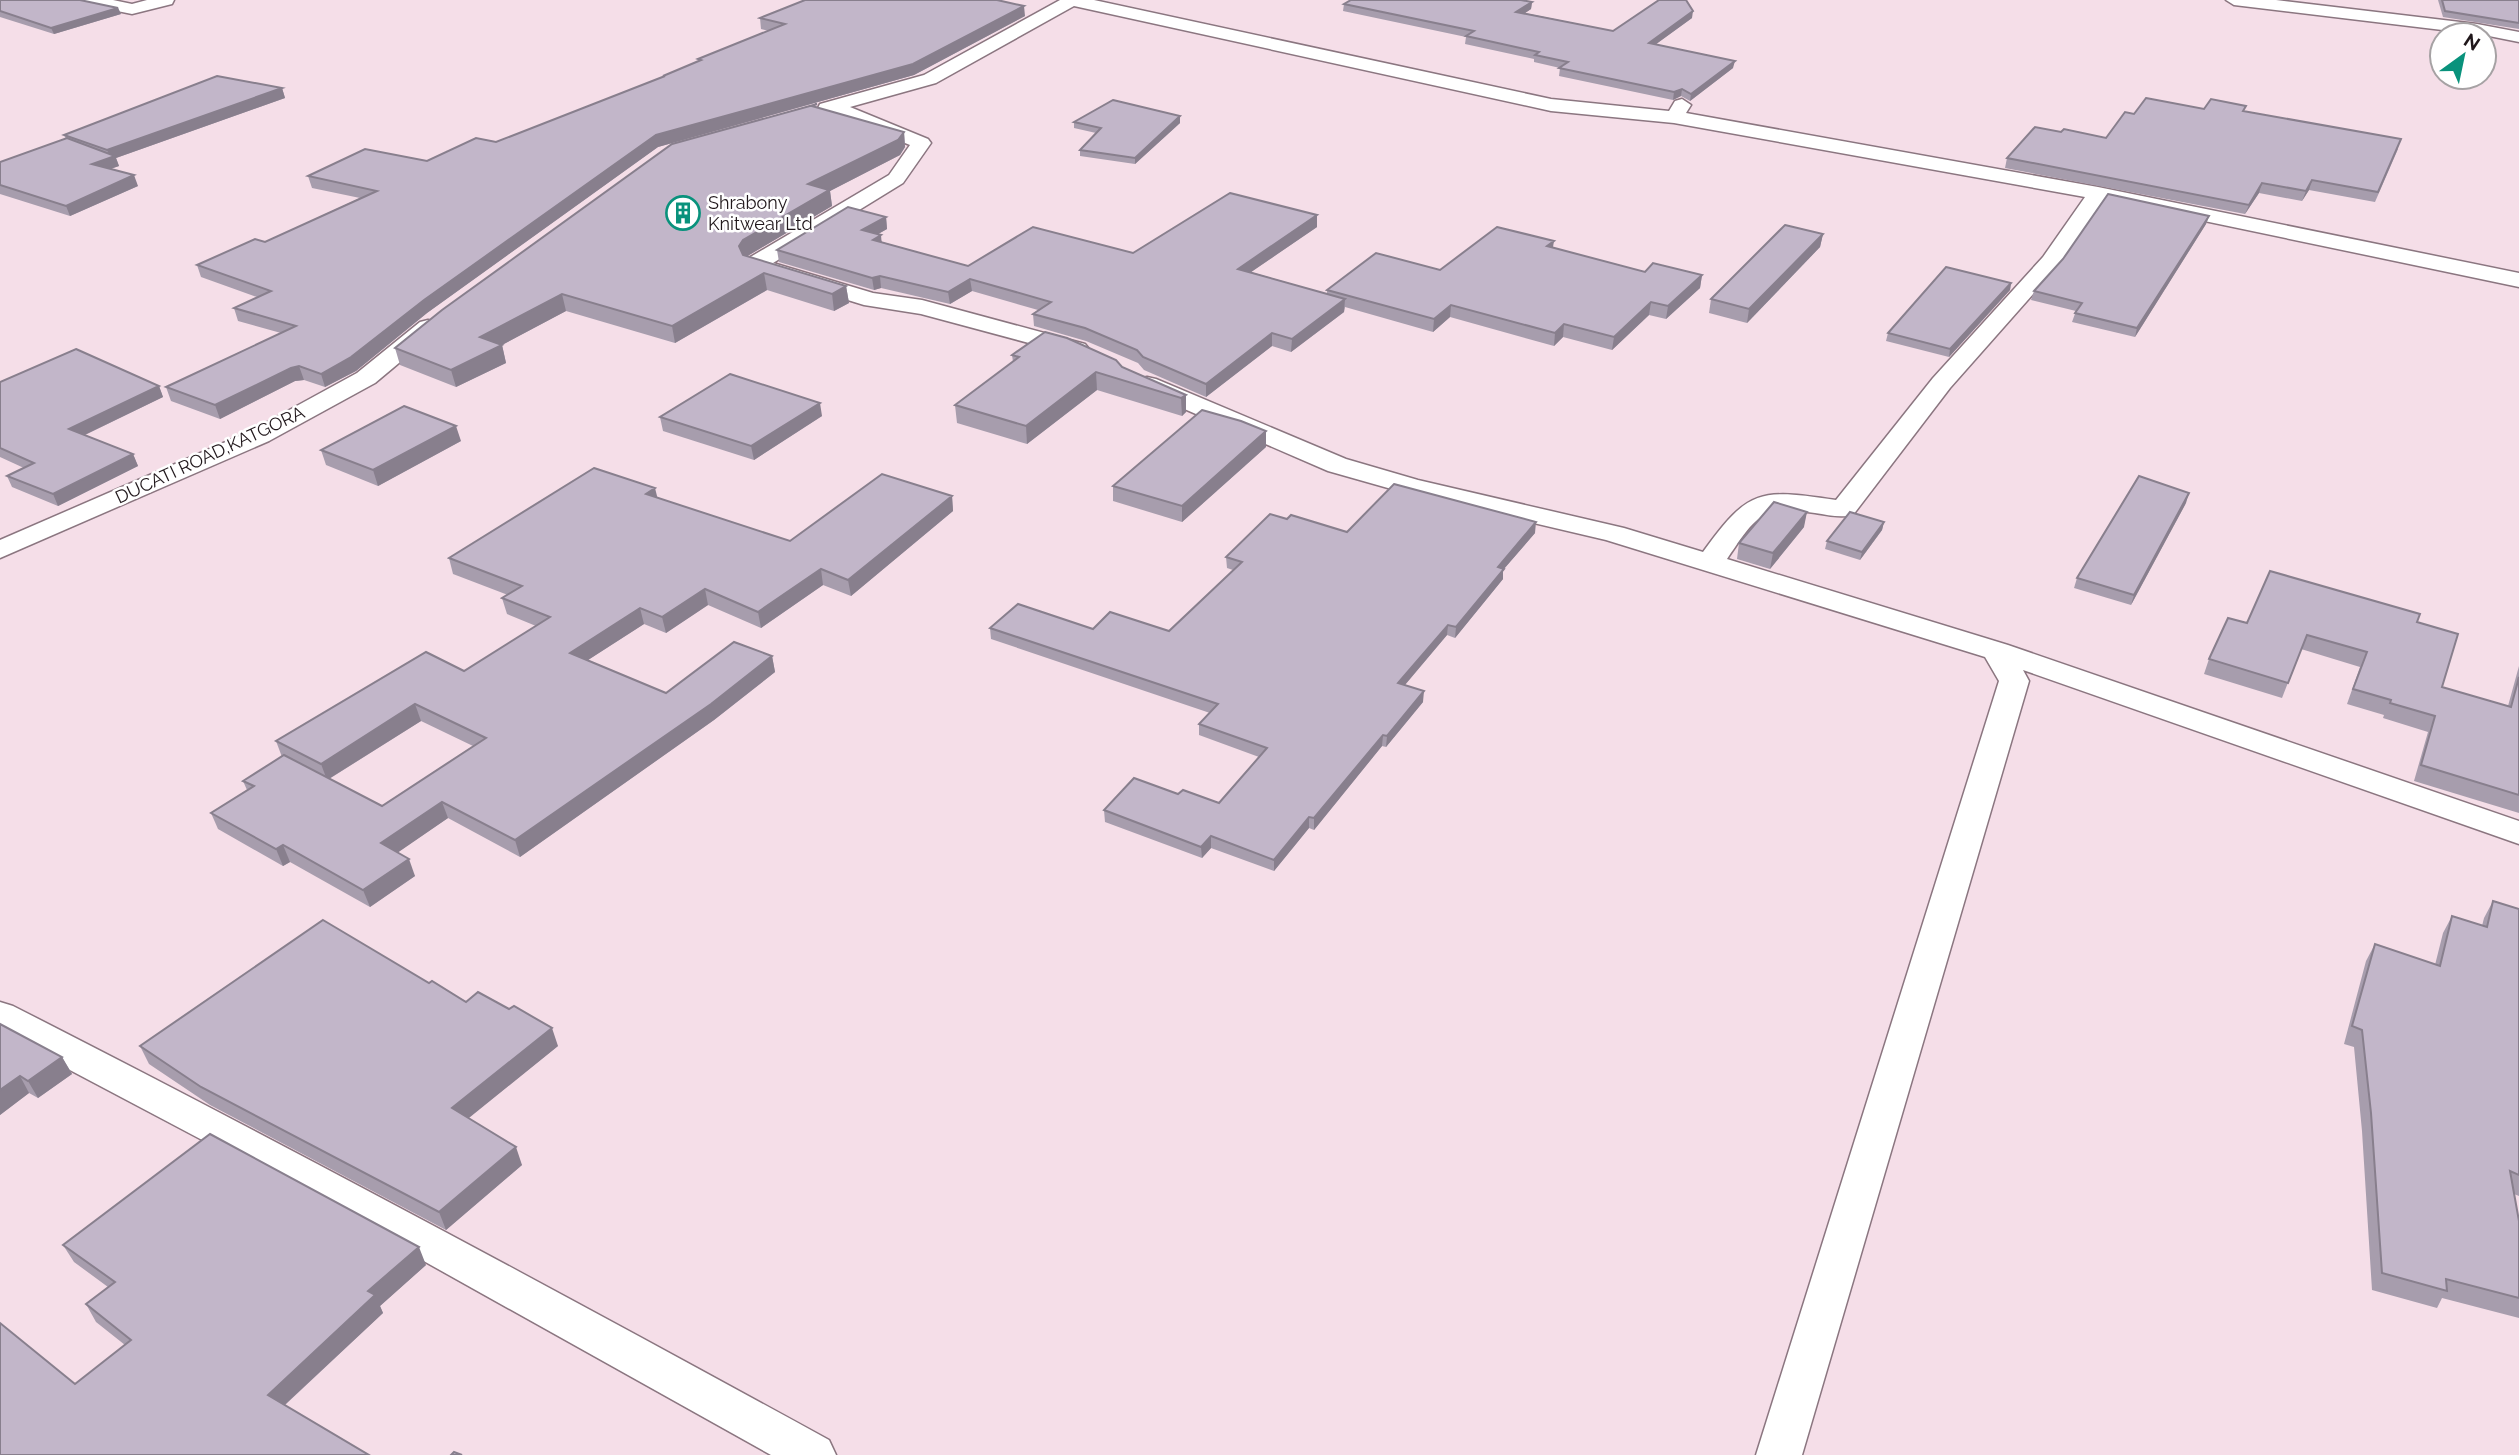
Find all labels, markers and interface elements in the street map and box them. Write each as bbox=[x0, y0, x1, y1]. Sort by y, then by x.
north arrow bbox=[2428, 21, 2498, 91]
text: N bbox=[2460, 29, 2484, 55]
place label: Shrabony Knitwear Ltd bbox=[708, 192, 813, 234]
building icon: Shrabony Knitwear Ltd bbox=[664, 194, 702, 232]
street label: DUCATI ROAD,KATGORA bbox=[112, 401, 308, 508]

